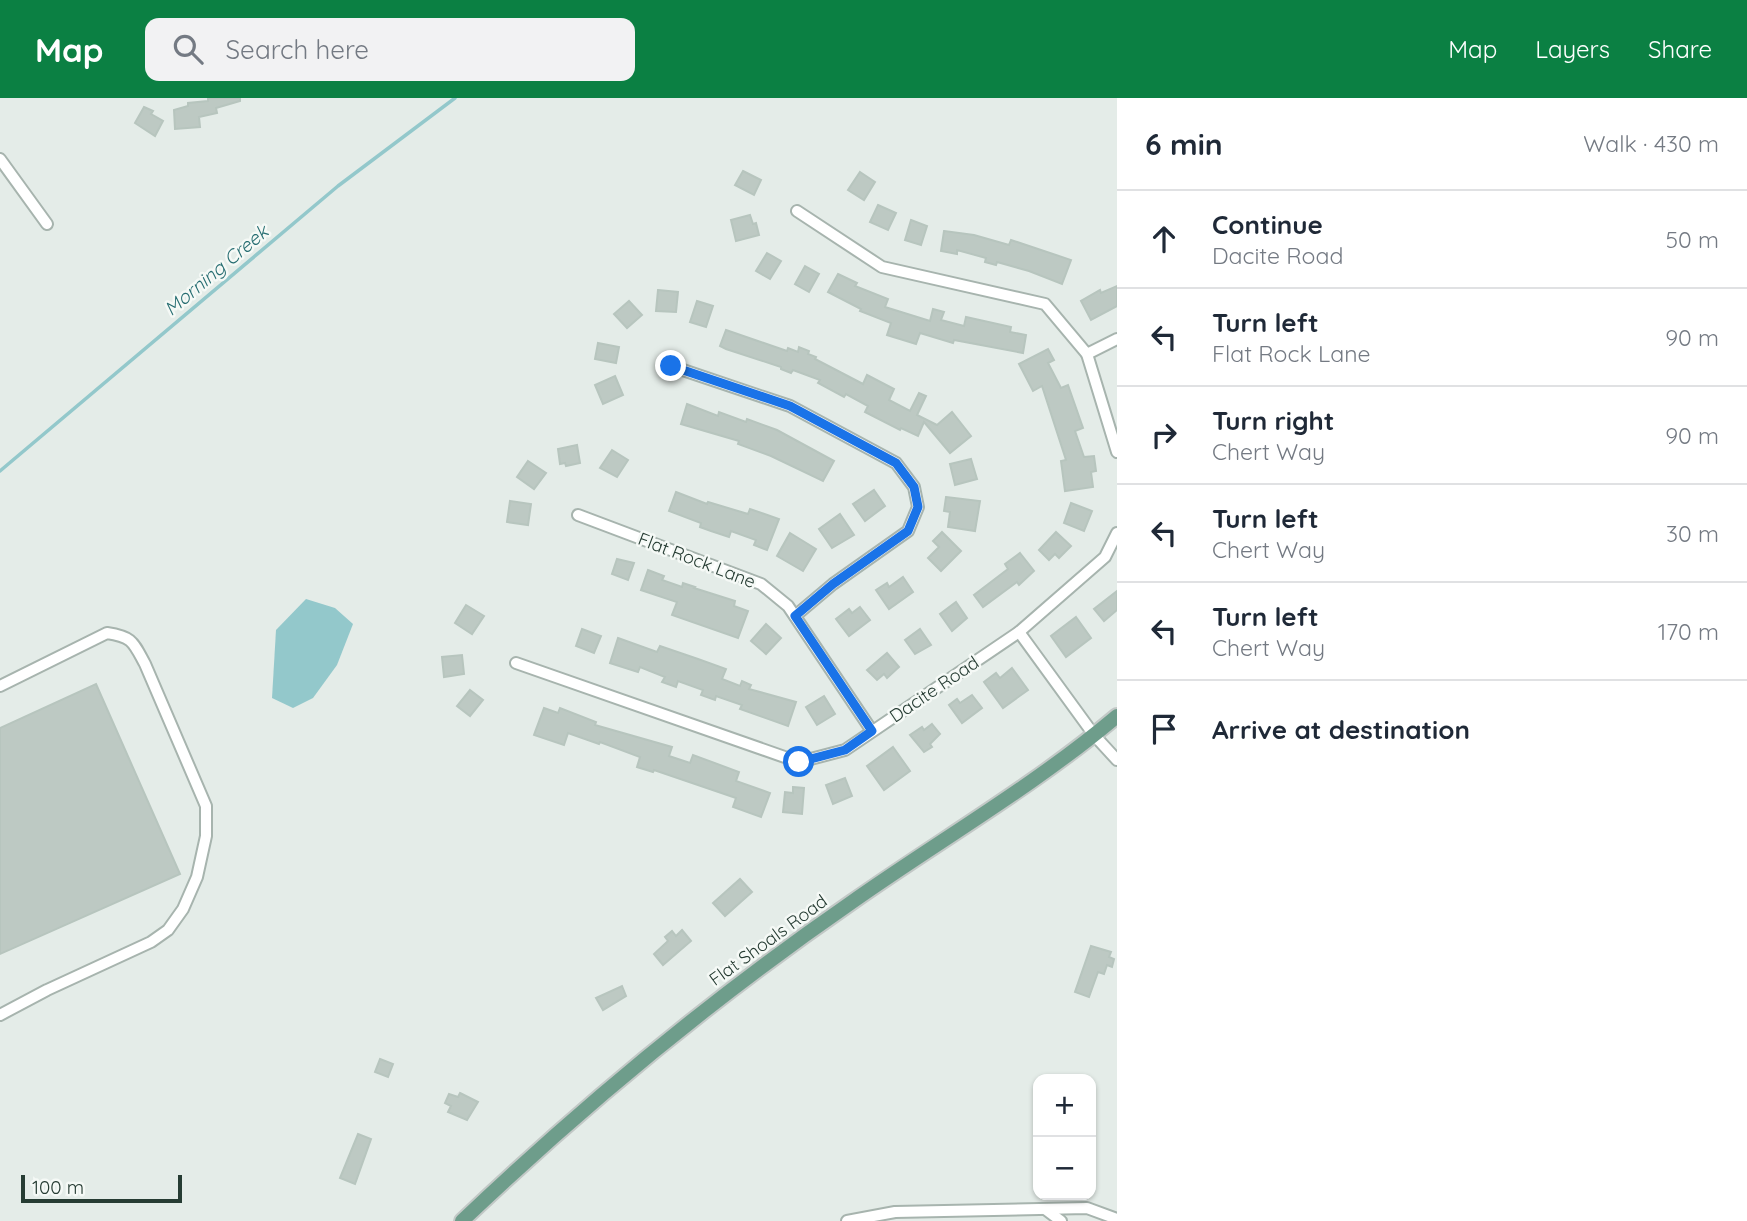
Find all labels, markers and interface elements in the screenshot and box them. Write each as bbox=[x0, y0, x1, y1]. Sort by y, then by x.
search box bbox=[145, 18, 635, 81]
text: Map bbox=[35, 29, 103, 70]
icon: search bbox=[169, 30, 207, 68]
text: Search here bbox=[225, 33, 369, 66]
text: Map bbox=[1448, 34, 1497, 64]
text: Layers bbox=[1535, 34, 1610, 64]
text: Share bbox=[1648, 34, 1712, 64]
text: 6 min bbox=[1145, 125, 1223, 163]
text: Walk · 430 m bbox=[1583, 129, 1719, 158]
text: Continue bbox=[1212, 208, 1323, 241]
water label: Morning Creek bbox=[159, 218, 274, 321]
icon: ahead bbox=[1145, 220, 1183, 258]
text: 50 m bbox=[1666, 225, 1719, 254]
text: Dacite Road bbox=[1212, 241, 1343, 270]
text: Turn left bbox=[1212, 306, 1319, 339]
icon: left bbox=[1145, 318, 1183, 356]
text: 90 m bbox=[1665, 323, 1719, 352]
text: Flat Rock Lane bbox=[1212, 339, 1370, 368]
route end bbox=[655, 350, 686, 381]
text: Turn right bbox=[1212, 404, 1334, 437]
icon: right bbox=[1145, 416, 1183, 454]
text: 90 m bbox=[1665, 421, 1719, 450]
text: Chert Way bbox=[1212, 437, 1325, 466]
text: Turn left bbox=[1212, 502, 1319, 535]
icon: left bbox=[1145, 514, 1183, 552]
text: 30 m bbox=[1666, 519, 1719, 548]
street label: Flat Rock Lane bbox=[635, 527, 759, 593]
text: Chert Way bbox=[1212, 535, 1325, 564]
text: Turn left bbox=[1212, 600, 1319, 633]
icon: left bbox=[1145, 612, 1183, 650]
text: 170 m bbox=[1658, 617, 1719, 646]
text: Chert Way bbox=[1212, 633, 1325, 662]
street label: Dacite Road bbox=[885, 651, 983, 727]
icon: arrive bbox=[1145, 710, 1183, 748]
text: Arrive at destination bbox=[1212, 713, 1470, 746]
route start bbox=[783, 746, 814, 777]
street label: Flat Shoals Road bbox=[704, 889, 832, 991]
map controls bbox=[1033, 1074, 1096, 1200]
button: + bbox=[1033, 1074, 1096, 1137]
button: − bbox=[1033, 1137, 1096, 1200]
scale bar bbox=[21, 1172, 182, 1204]
text: 100 m bbox=[32, 1175, 84, 1199]

